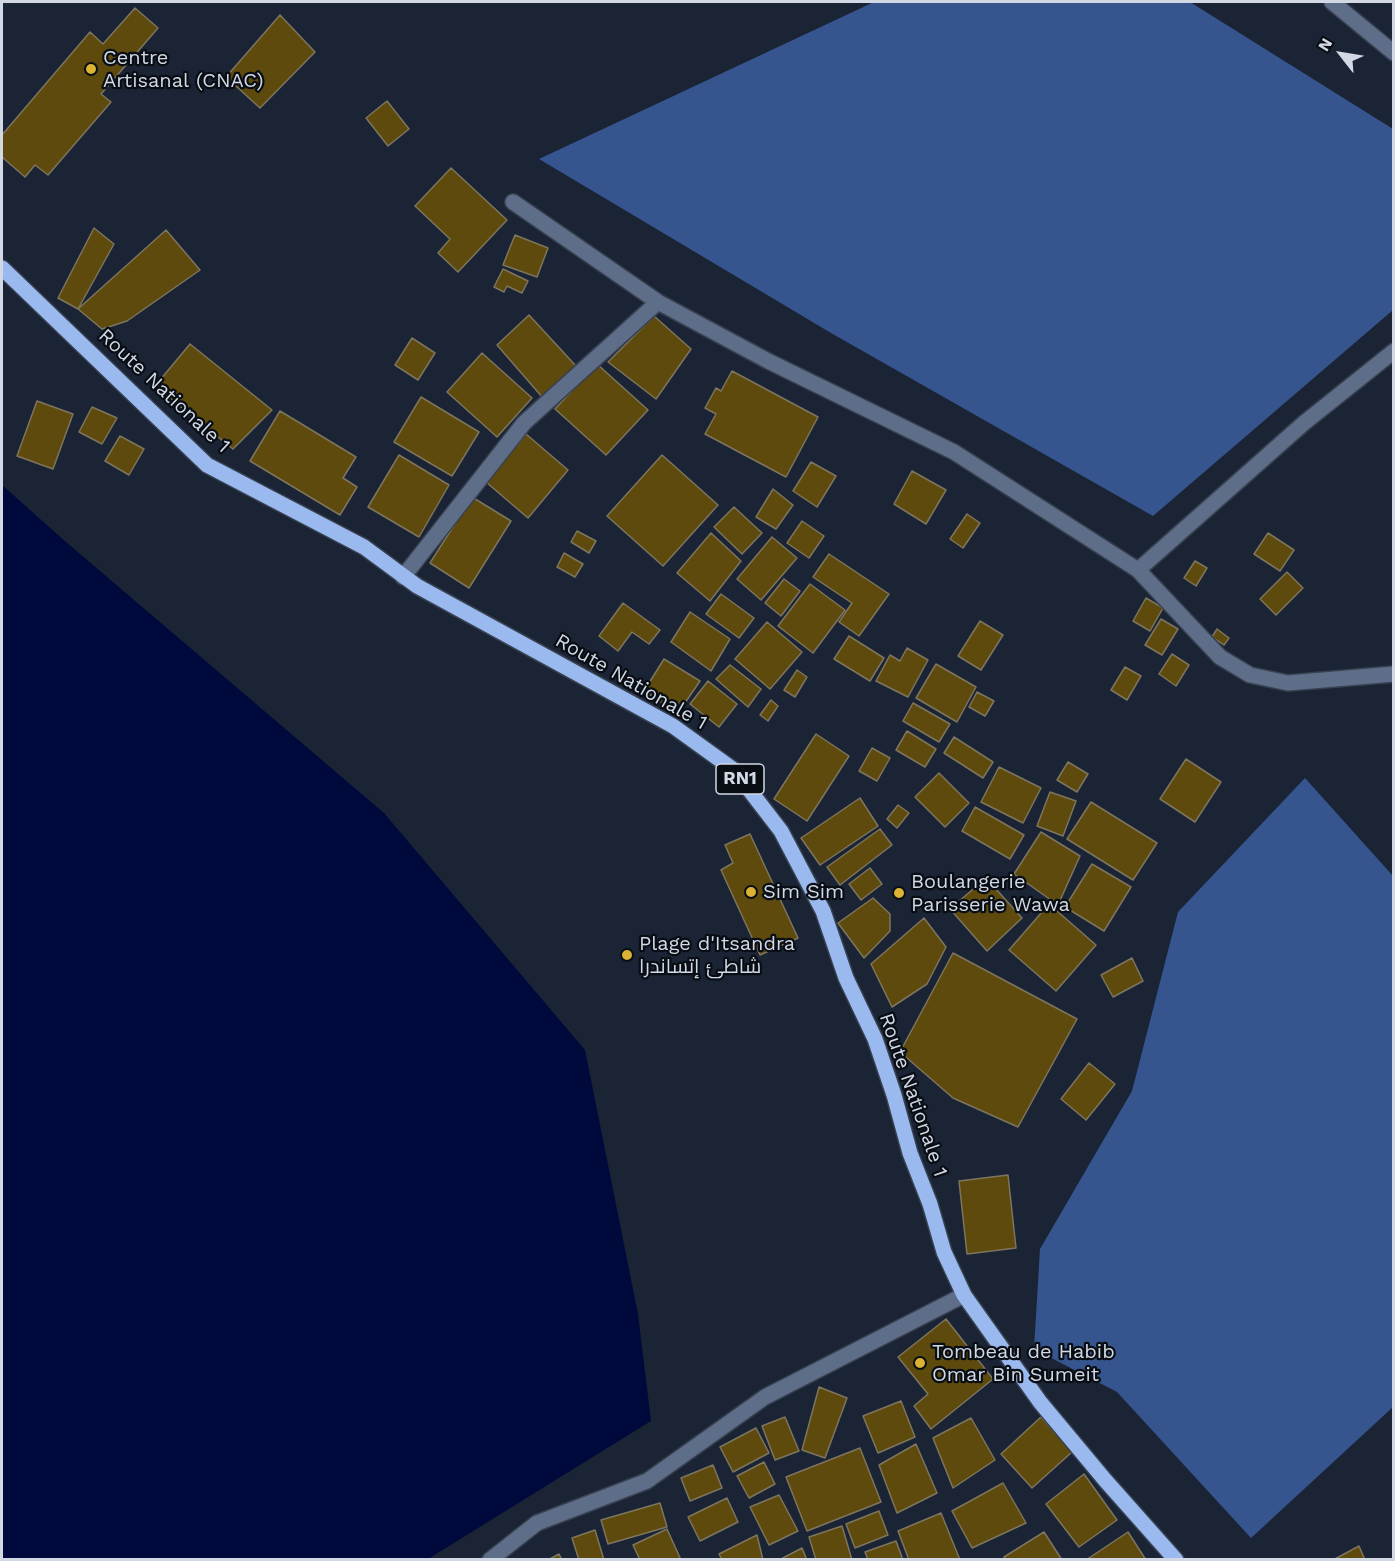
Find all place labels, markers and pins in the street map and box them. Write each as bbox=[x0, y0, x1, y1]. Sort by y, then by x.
place label: Centre Artisanal (CNAC) bbox=[103, 46, 263, 93]
marker: Centre Artisanal (CNAC) bbox=[84, 62, 98, 76]
place label: Boulangerie Parisserie Wawa bbox=[911, 870, 1070, 917]
place label: Sim Sim bbox=[763, 880, 844, 904]
marker: Sim Sim bbox=[744, 885, 758, 899]
marker: Boulangerie Parisserie Wawa bbox=[892, 886, 906, 900]
place label: Plage d'Itsandra شاطئ إتساندرا bbox=[639, 932, 795, 979]
marker: Plage d'Itsandra شاطئ إتساندرا bbox=[620, 948, 634, 962]
place label: Tombeau de Habib Omar Bin Sumeit bbox=[932, 1340, 1115, 1387]
marker: Tombeau de Habib Omar Bin Sumeit bbox=[913, 1356, 927, 1370]

